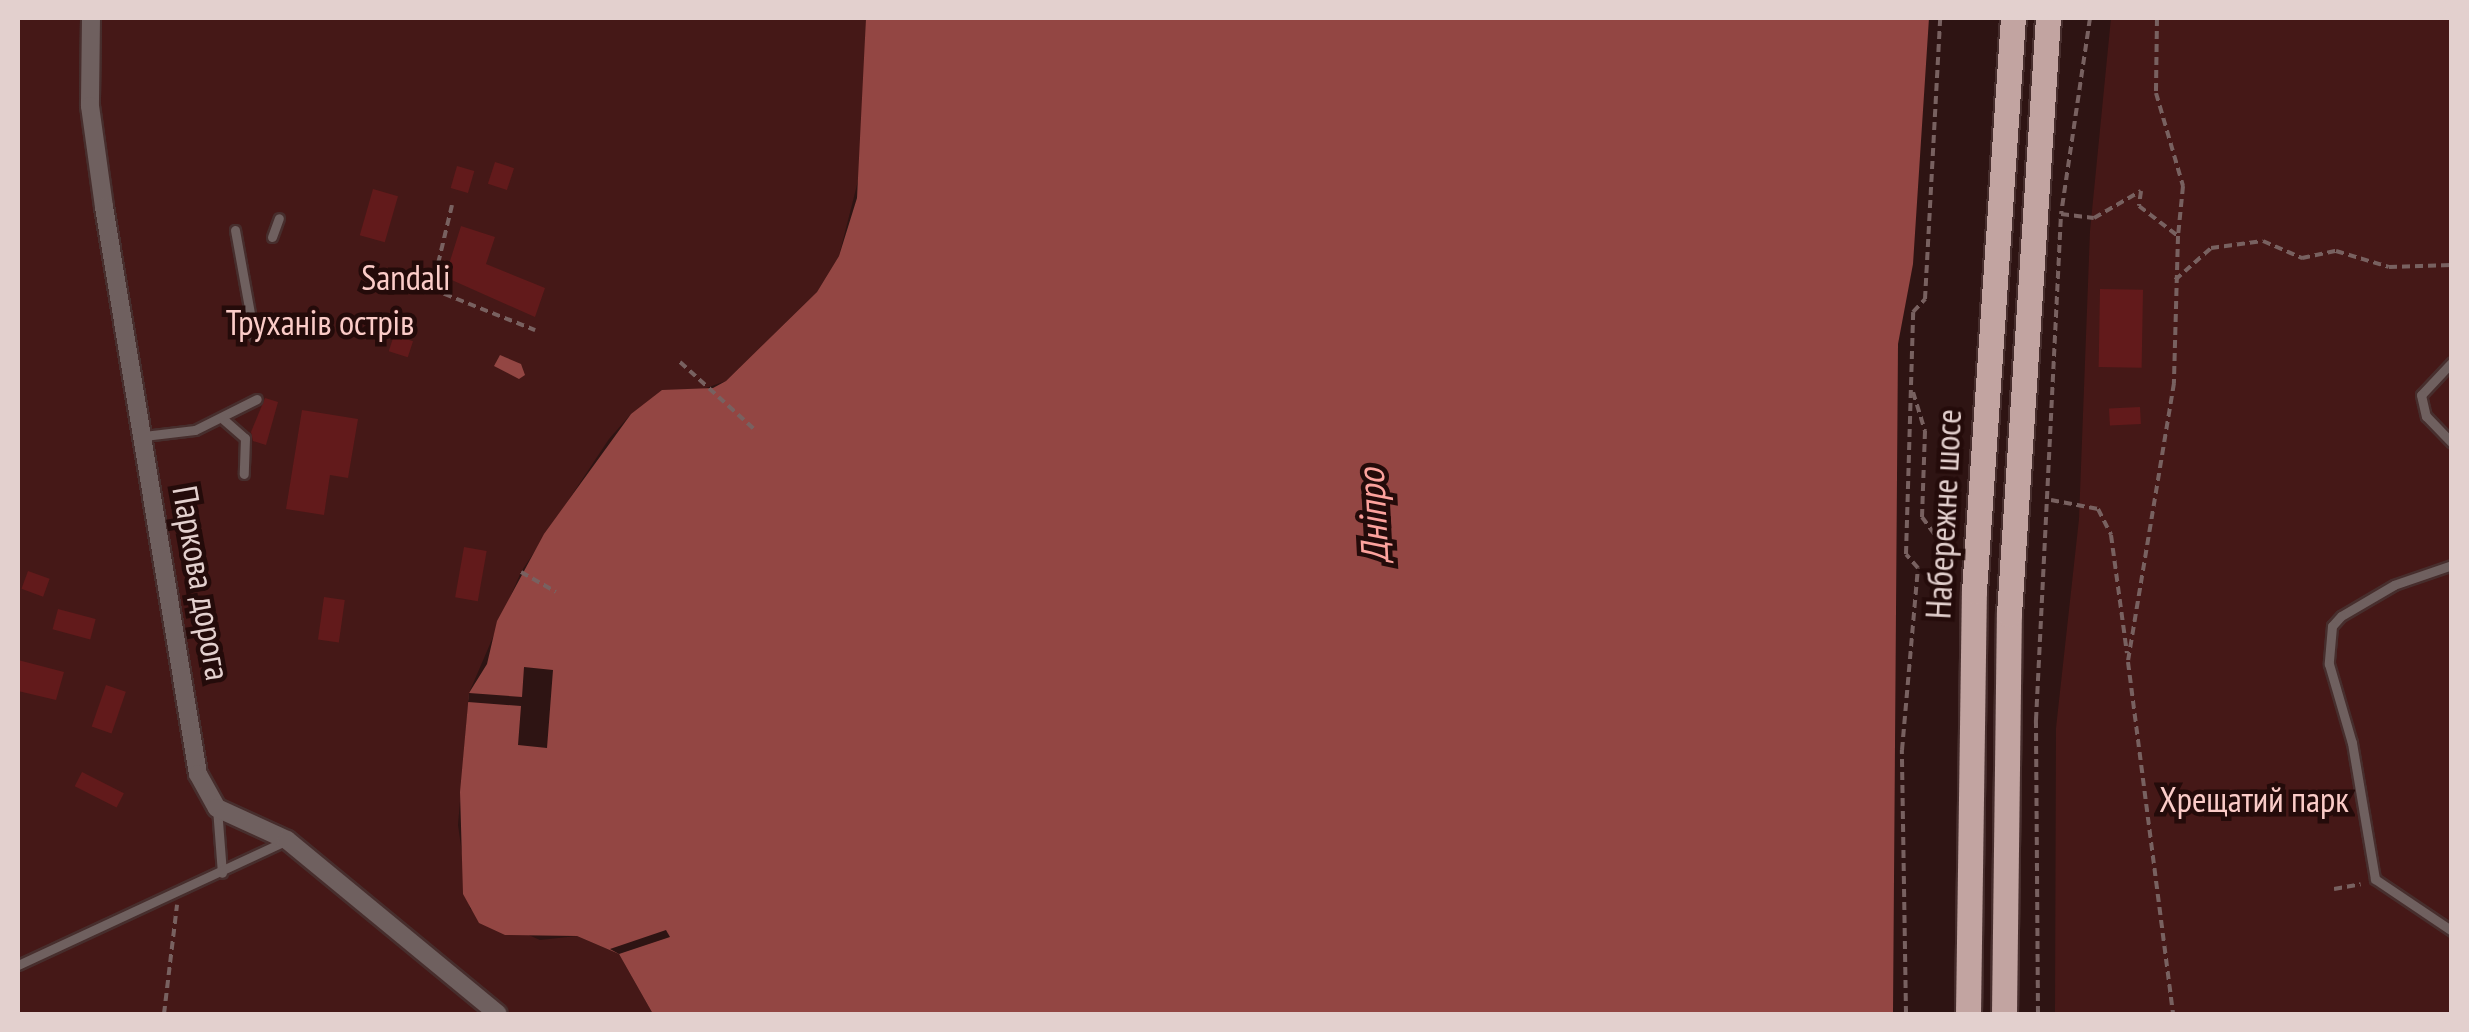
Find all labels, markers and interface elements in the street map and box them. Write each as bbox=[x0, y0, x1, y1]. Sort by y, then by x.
park label: Sandali bbox=[361, 256, 451, 298]
park label: Труханів острів bbox=[226, 301, 414, 343]
street label: Набережне шосе bbox=[1917, 408, 1969, 620]
water label: Дніпро bbox=[1347, 468, 1397, 564]
street label: Паркова дорога bbox=[164, 482, 240, 684]
park label: Хрещатий парк bbox=[2159, 778, 2349, 820]

